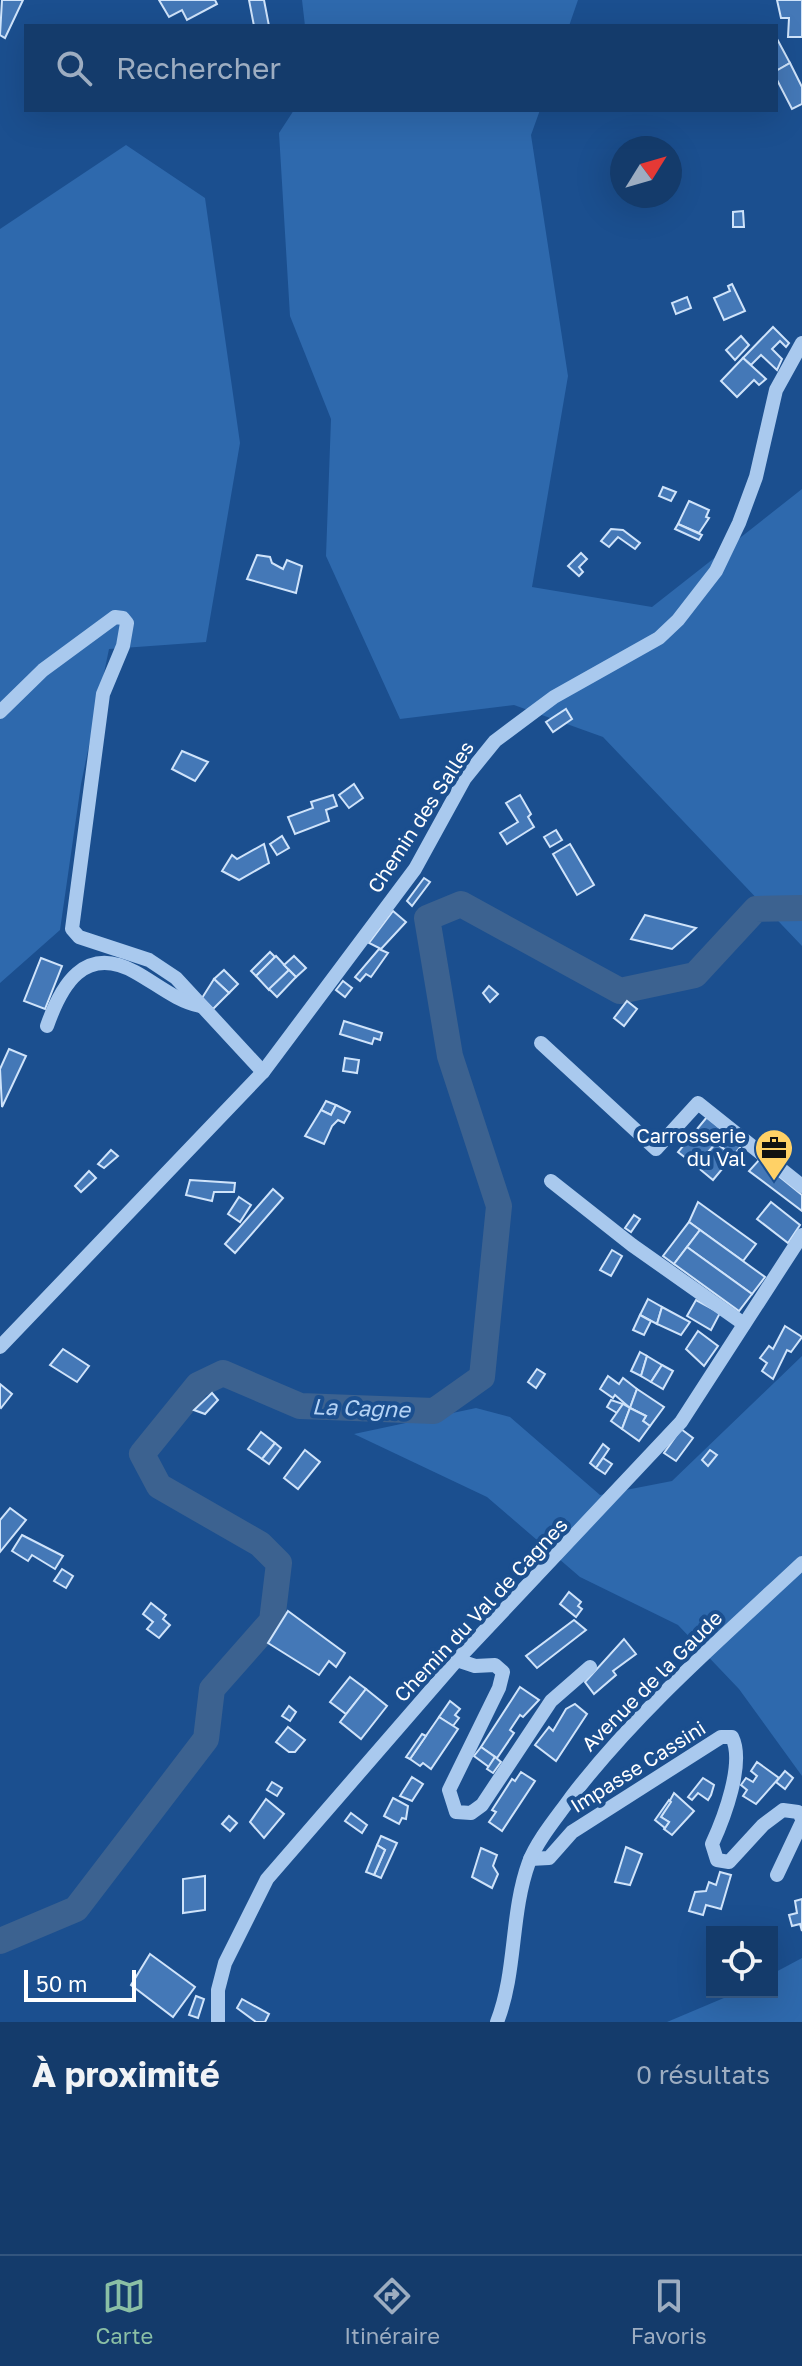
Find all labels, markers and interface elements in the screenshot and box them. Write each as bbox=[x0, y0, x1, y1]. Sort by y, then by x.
search box bbox=[24, 24, 778, 112]
icon: search bbox=[52, 46, 96, 90]
text: Rechercher bbox=[116, 50, 281, 86]
north arrow bbox=[610, 136, 682, 208]
street label: Chemin des Salles bbox=[362, 736, 478, 897]
place label: Carrosserie du Val bbox=[636, 1123, 746, 1170]
office icon: Carrosserie du Val bbox=[753, 1127, 795, 1182]
water label: La Cagne bbox=[312, 1392, 413, 1423]
street label: Chemin du Val de Cagnes bbox=[389, 1512, 572, 1706]
street label: Avenue de la Gaude bbox=[576, 1605, 726, 1755]
street label: Impasse Cassini bbox=[566, 1715, 709, 1817]
map controls bbox=[706, 1926, 778, 1998]
button: locate bbox=[706, 1926, 778, 1998]
scale bar bbox=[24, 1966, 136, 2002]
text: 50 m bbox=[36, 1970, 87, 1997]
text: À proximité bbox=[32, 2054, 220, 2094]
text: 0 résultats bbox=[636, 2059, 770, 2090]
tab: Carte bbox=[95, 2274, 153, 2349]
tab: Itinéraire bbox=[344, 2274, 440, 2349]
tab: Favoris bbox=[631, 2274, 707, 2349]

